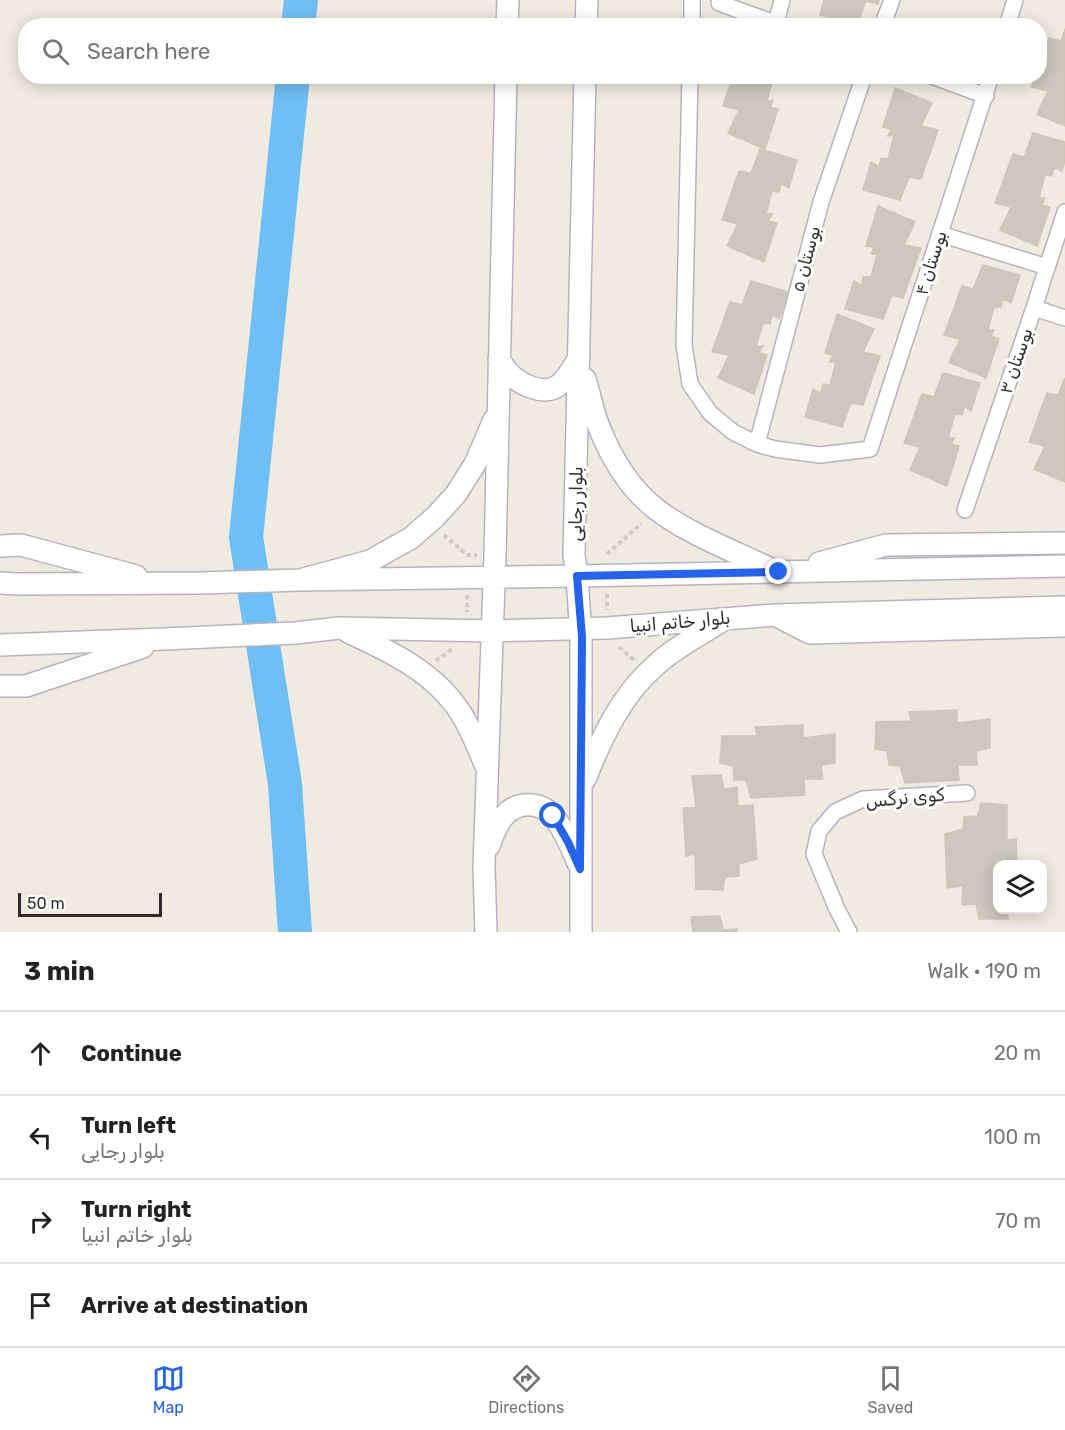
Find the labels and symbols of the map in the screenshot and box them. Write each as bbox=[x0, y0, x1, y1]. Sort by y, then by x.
street label: بوستان ۵ bbox=[787, 223, 825, 295]
street label: بوستان ۴ bbox=[910, 228, 952, 298]
street label: بوستان ۳ bbox=[995, 325, 1037, 397]
street label: بلوار رجایی bbox=[564, 466, 588, 542]
route end bbox=[765, 558, 791, 584]
street label: بلوار خاتم انبیا bbox=[629, 607, 731, 638]
street label: کوی نرگس bbox=[865, 784, 945, 812]
route start bbox=[539, 802, 565, 828]
scale bar bbox=[18, 890, 162, 918]

